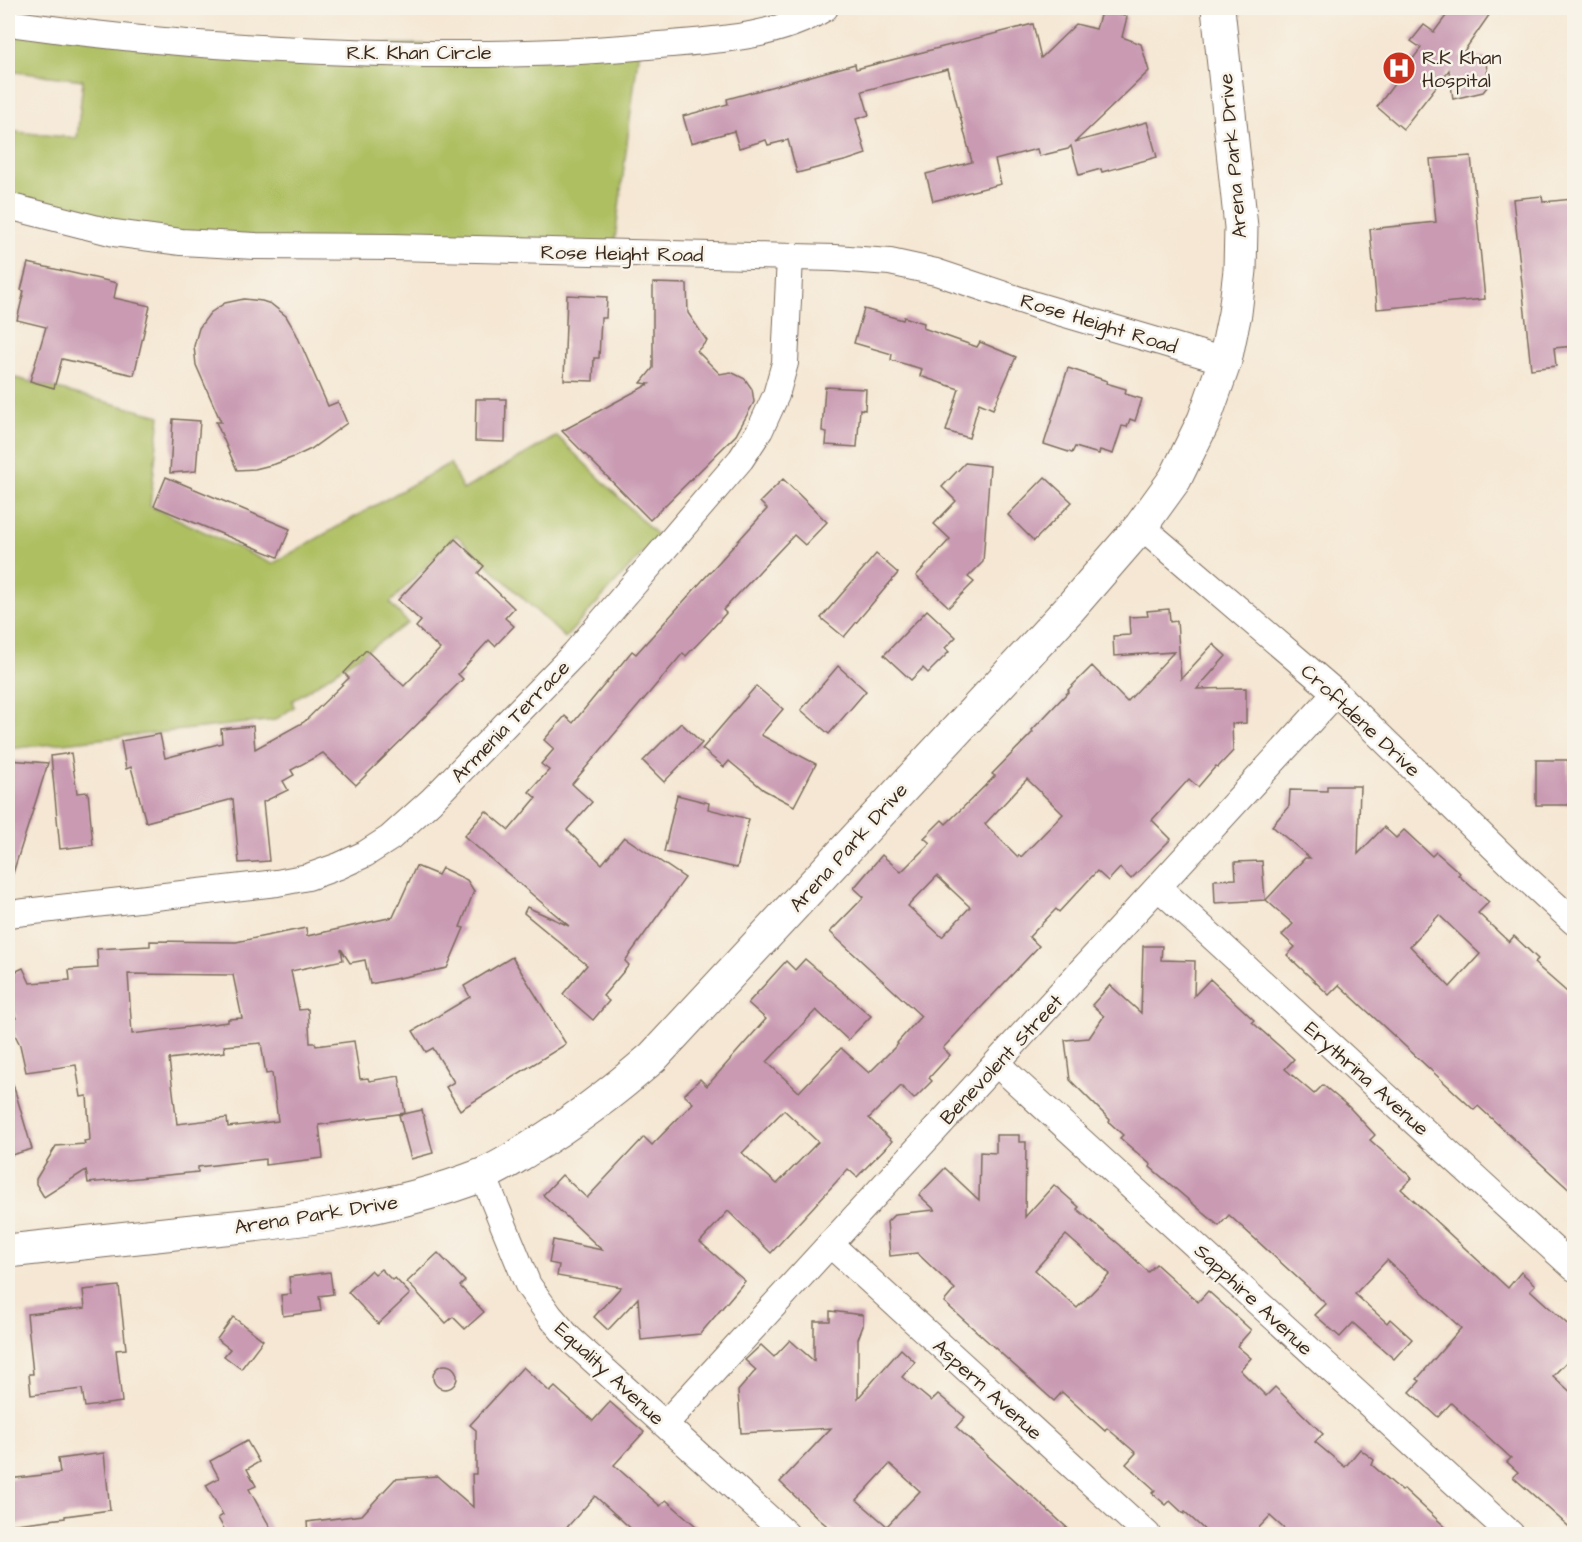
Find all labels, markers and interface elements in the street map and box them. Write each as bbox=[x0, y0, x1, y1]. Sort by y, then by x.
street label: R.K. Khan Circle bbox=[346, 39, 492, 67]
place label: R.K Khan Hospital bbox=[1422, 44, 1501, 95]
hospital icon: R.K Khan Hospital bbox=[1381, 50, 1417, 86]
street label: Arena Park Drive bbox=[1212, 72, 1254, 239]
street label: Rose Height Road bbox=[540, 239, 704, 270]
street label: Rose Height Road bbox=[1017, 287, 1181, 362]
street label: Armenia Terrace bbox=[445, 654, 577, 789]
street label: Croftdene Drive bbox=[1294, 658, 1427, 784]
street label: Arena Park Drive bbox=[783, 777, 915, 918]
street label: Benevolent Street bbox=[934, 988, 1070, 1131]
street label: Erythrina Avenue bbox=[1297, 1015, 1435, 1143]
street label: Arena Park Drive bbox=[232, 1188, 400, 1242]
street label: Sapphire Avenue bbox=[1188, 1237, 1319, 1362]
street label: Equality Avenue bbox=[548, 1316, 670, 1433]
street label: Aspern Avenue bbox=[926, 1333, 1048, 1447]

